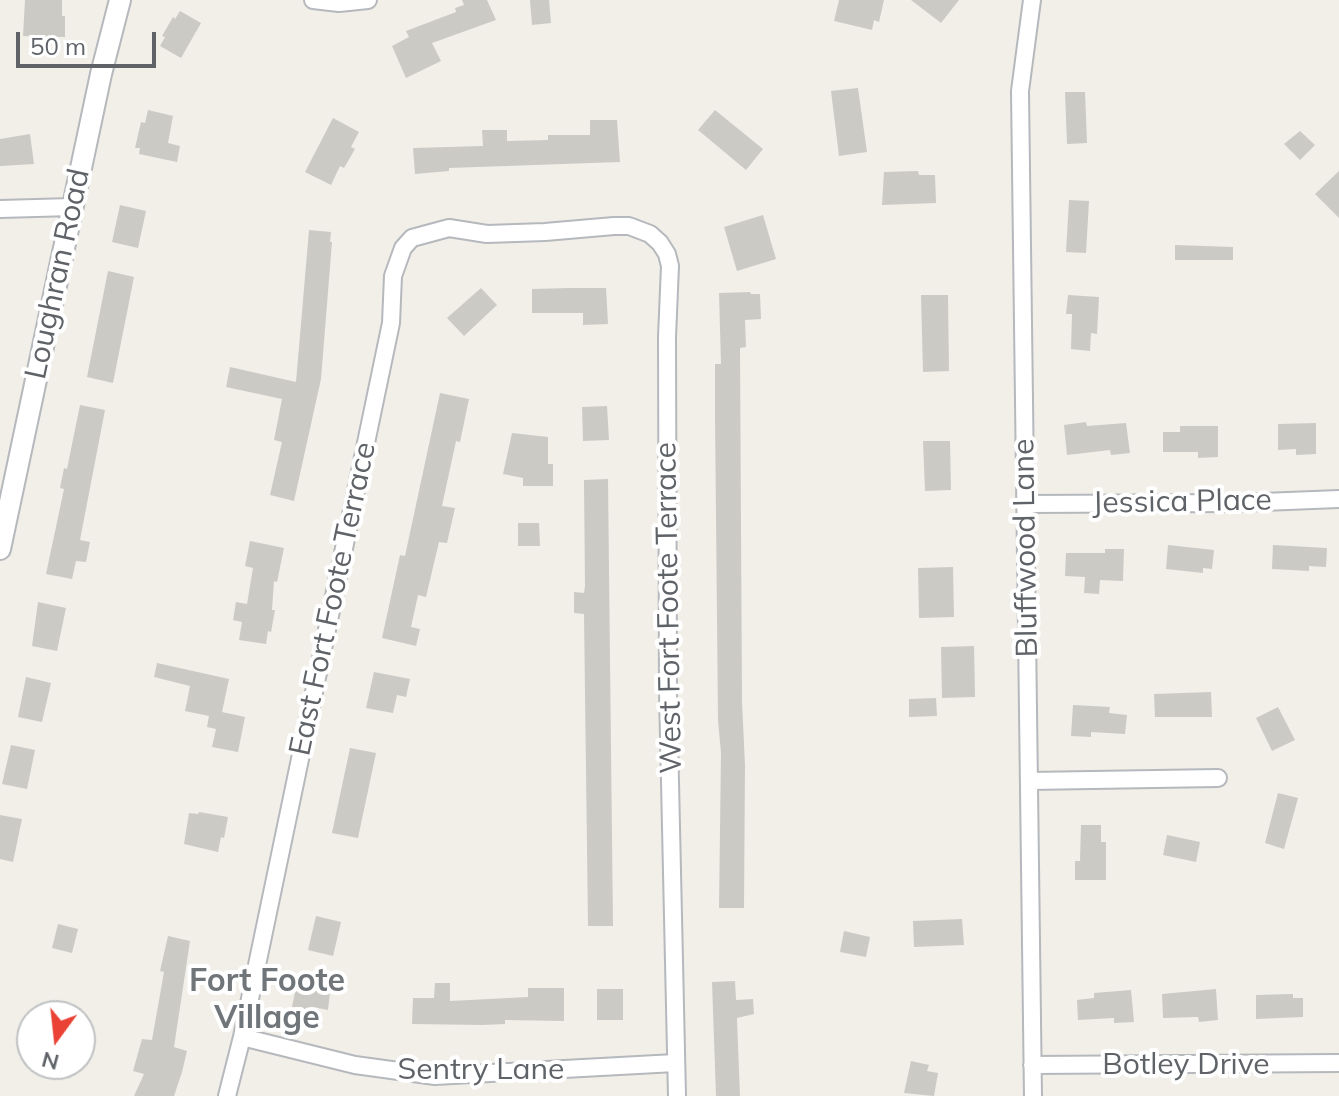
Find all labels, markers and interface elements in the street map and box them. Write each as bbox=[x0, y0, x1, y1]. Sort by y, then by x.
scale bar bbox=[20, 16, 160, 66]
text: 50 m bbox=[30, 31, 86, 61]
street label: Loughran Road bbox=[18, 166, 98, 382]
street label: Bluffwood Lane bbox=[1006, 438, 1046, 658]
street label: East Fort Foote Terrace bbox=[282, 439, 384, 759]
street label: West Fort Foote Terrace bbox=[648, 442, 690, 774]
street label: Jessica Place bbox=[1092, 482, 1272, 522]
district label: Fort Foote Village bbox=[189, 962, 345, 1037]
north arrow bbox=[16, 1000, 96, 1080]
text: N bbox=[39, 1046, 62, 1077]
street label: Botley Drive bbox=[1102, 1047, 1270, 1083]
street label: Sentry Lane bbox=[398, 1052, 564, 1088]

